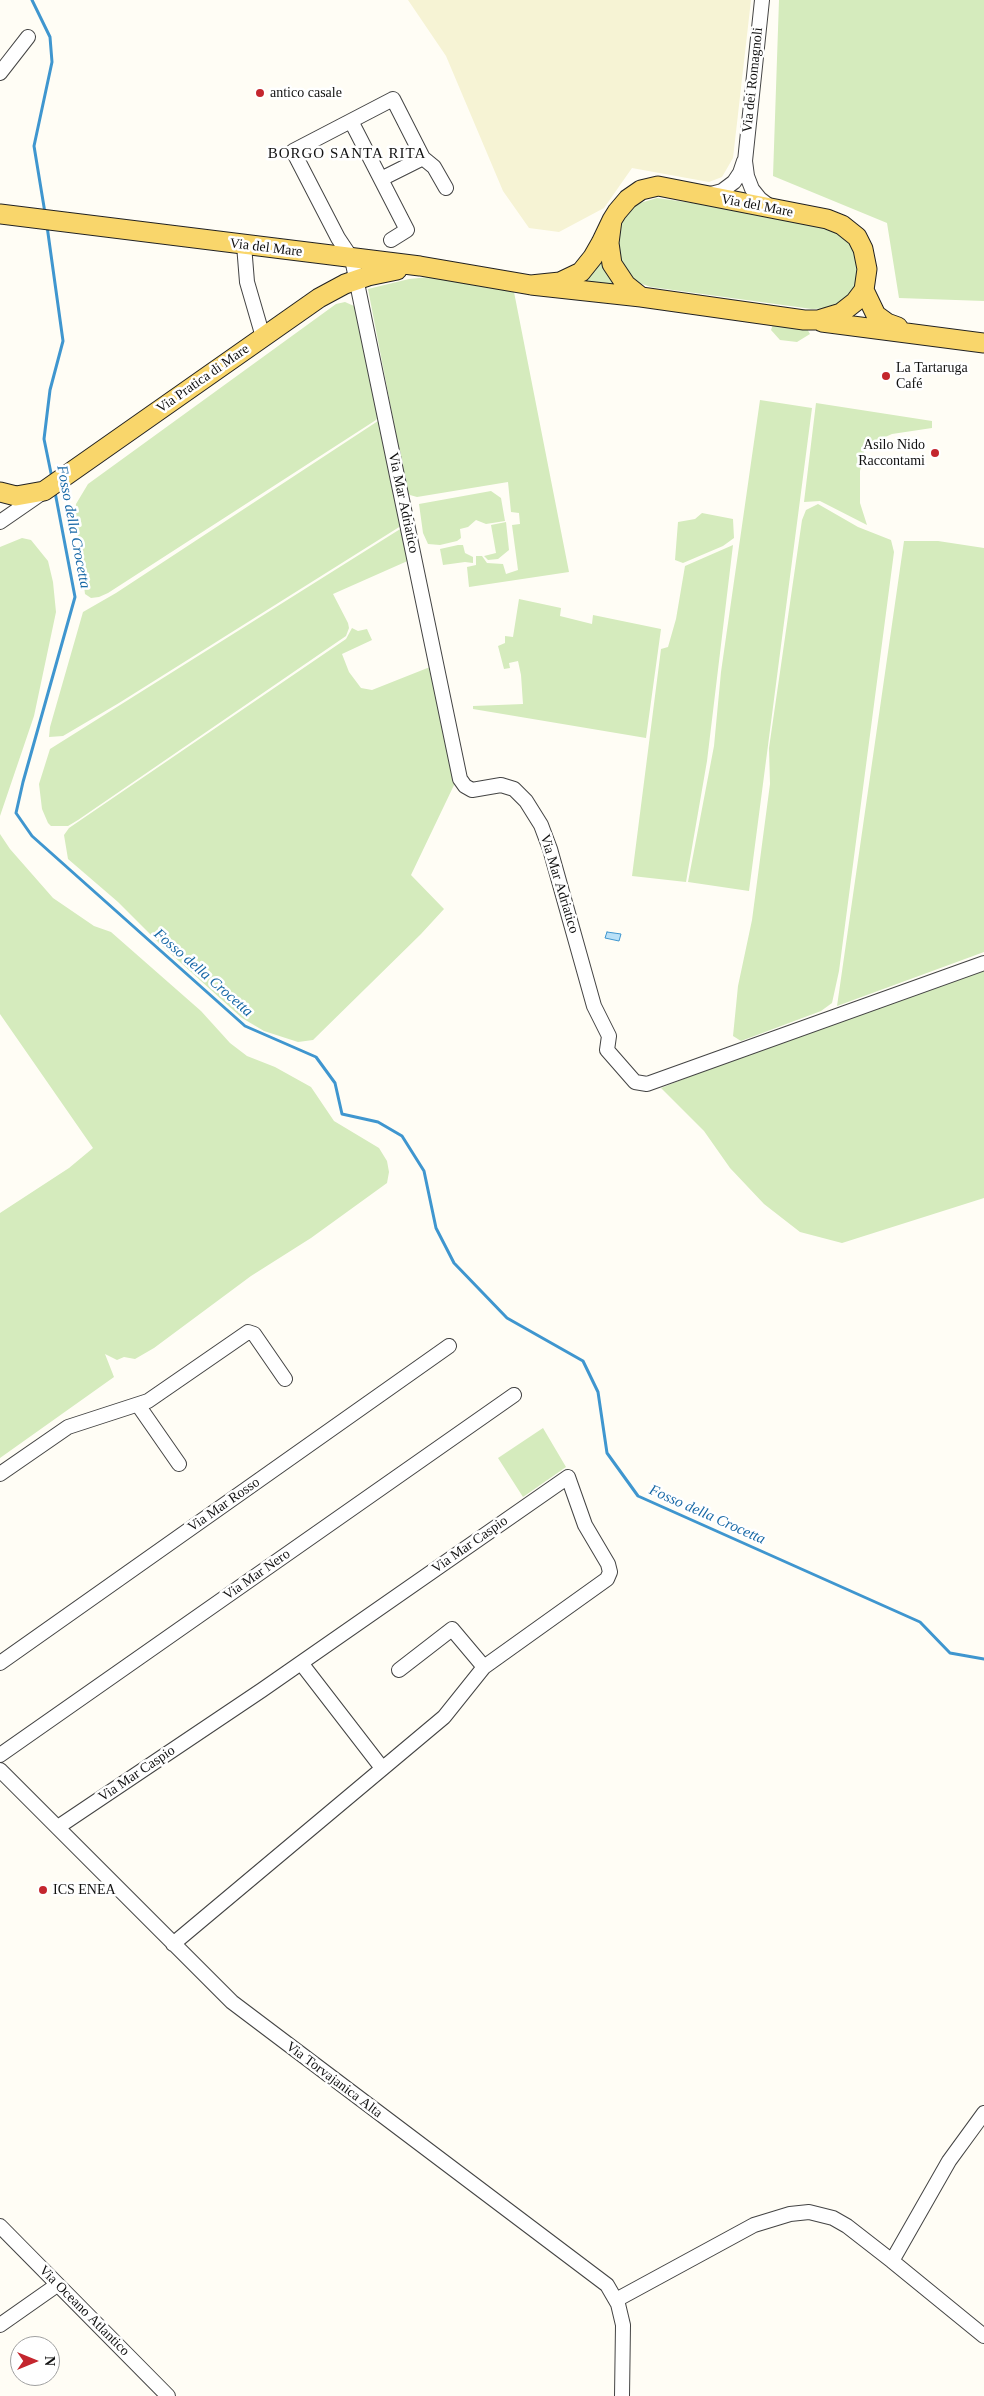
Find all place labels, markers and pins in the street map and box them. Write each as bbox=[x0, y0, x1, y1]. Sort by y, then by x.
place label: antico casale bbox=[270, 85, 342, 101]
marker: antico casale bbox=[254, 87, 266, 99]
place label: La Tartaruga Café bbox=[896, 360, 968, 392]
marker: La Tartaruga Café bbox=[880, 370, 892, 382]
place label: Asilo Nido Raccontami bbox=[858, 437, 925, 470]
marker: Asilo Nido Raccontami bbox=[929, 447, 941, 459]
place label: ICS ENEA bbox=[53, 1882, 116, 1898]
marker: ICS ENEA bbox=[37, 1884, 49, 1896]

